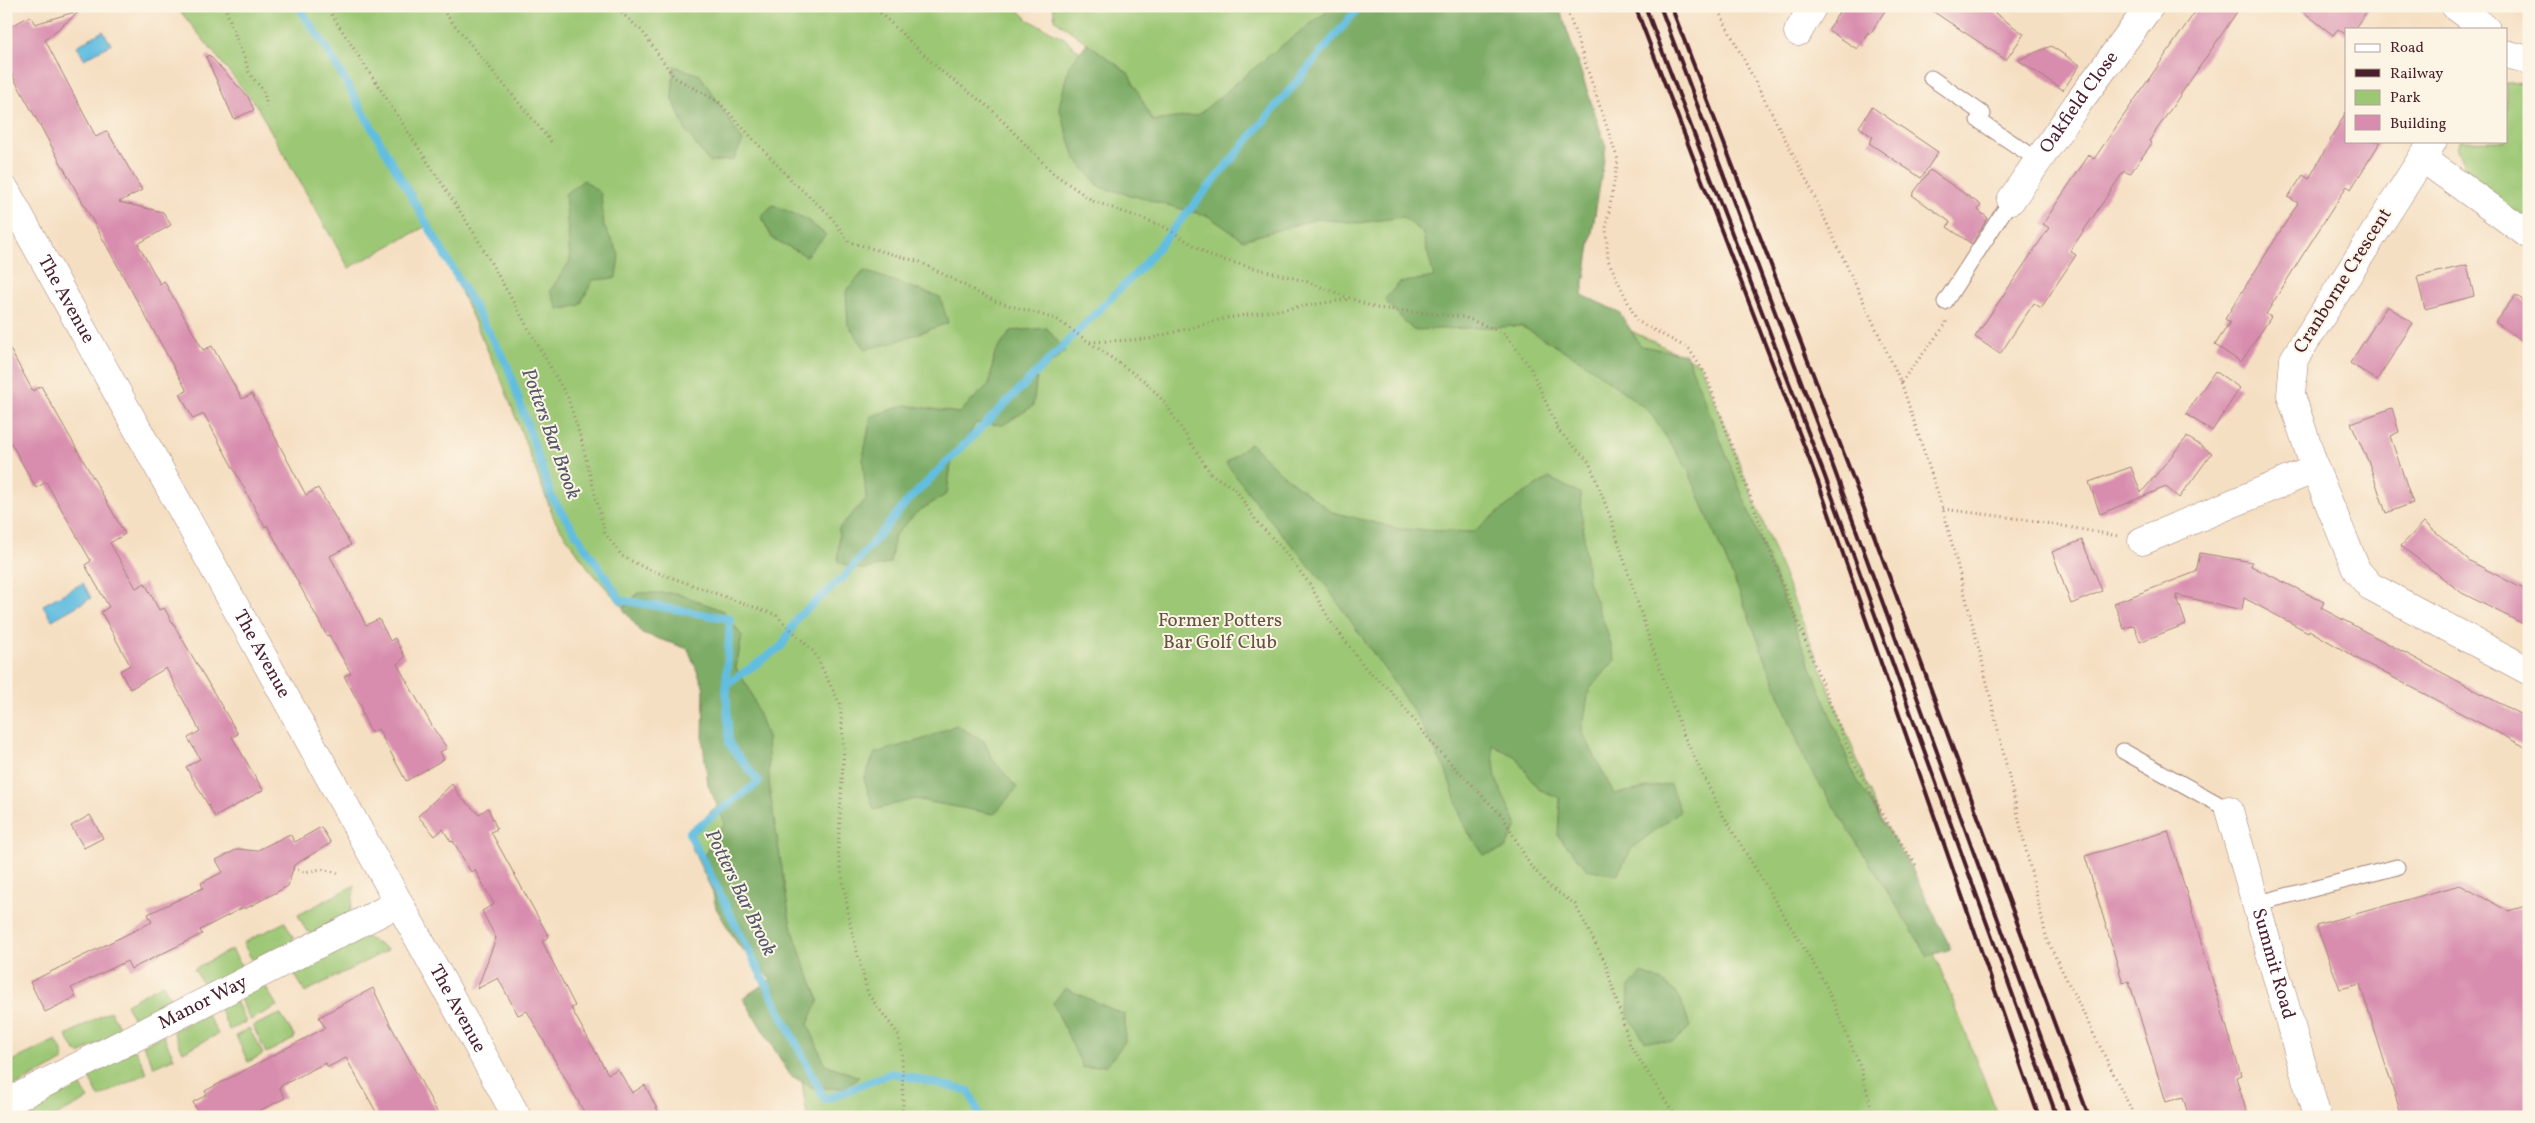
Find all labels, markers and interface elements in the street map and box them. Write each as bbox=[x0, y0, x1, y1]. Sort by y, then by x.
legend bbox=[2345, 28, 2508, 142]
text: Road bbox=[2390, 38, 2424, 59]
street label: Oakfield Close bbox=[2034, 46, 2125, 159]
text: Railway bbox=[2390, 64, 2443, 85]
text: Park bbox=[2390, 88, 2421, 109]
text: Building bbox=[2390, 114, 2447, 135]
street label: Cranborne Crescent bbox=[2288, 203, 2398, 359]
street label: The Avenue bbox=[31, 251, 101, 348]
water label: Potters Bar Brook bbox=[513, 365, 587, 503]
street label: The Avenue bbox=[227, 605, 296, 703]
park label: Former Potters Bar Golf Club bbox=[1158, 608, 1282, 656]
water label: Potters Bar Brook bbox=[697, 825, 783, 961]
street label: Summit Road bbox=[2245, 905, 2301, 1022]
street label: The Avenue bbox=[422, 960, 492, 1058]
street label: Manor Way bbox=[154, 969, 252, 1036]

